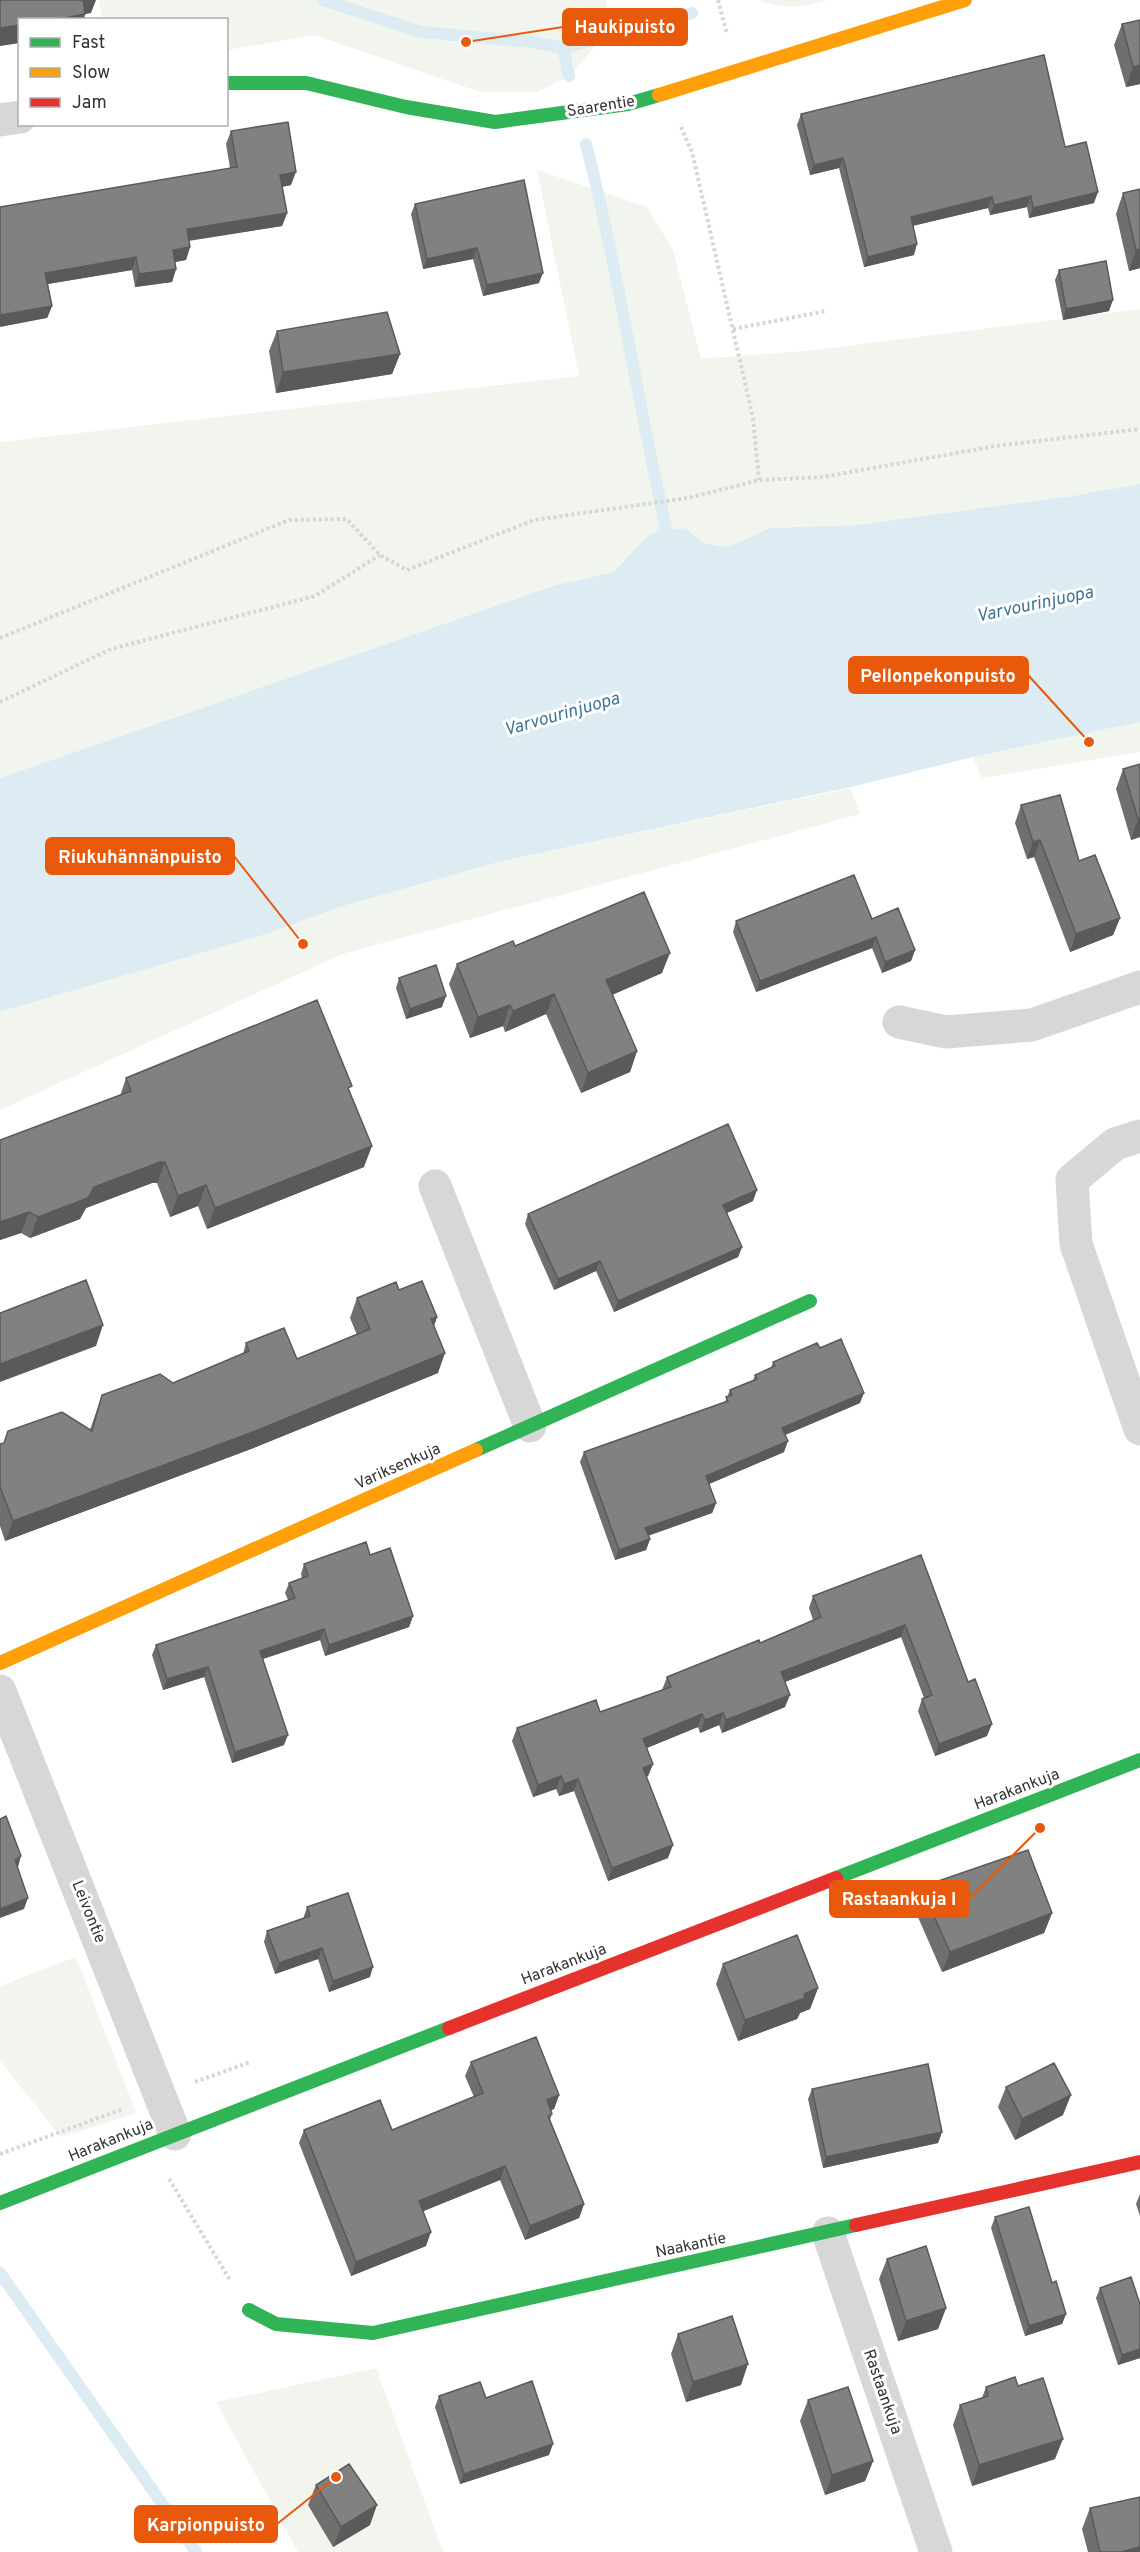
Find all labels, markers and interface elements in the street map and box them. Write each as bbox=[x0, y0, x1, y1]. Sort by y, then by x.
callout: Haukipuisto bbox=[563, 9, 687, 45]
text: Haukipuisto bbox=[575, 17, 675, 40]
legend bbox=[18, 18, 228, 126]
text: Fast bbox=[72, 32, 105, 55]
text: Slow bbox=[72, 62, 110, 85]
text: Jam bbox=[72, 92, 107, 115]
street label: Saarentie bbox=[566, 92, 636, 122]
water label: Varvourinjuopa bbox=[974, 581, 1096, 629]
callout: Pellonpekonpuisto bbox=[849, 657, 1028, 693]
text: Pellonpekonpuisto bbox=[860, 666, 1016, 689]
water label: Varvourinjuopa bbox=[502, 687, 623, 742]
callout: Riukuhännänpuisto bbox=[46, 838, 234, 874]
text: Riukuhännänpuisto bbox=[58, 847, 222, 870]
street label: Variksenkuja bbox=[352, 1439, 444, 1495]
street label: Harakankuja bbox=[972, 1765, 1062, 1815]
street label: Leivontie bbox=[66, 1878, 110, 1946]
callout: Rastaankuja I bbox=[830, 1881, 969, 1917]
text: Rastaankuja I bbox=[842, 1889, 956, 1912]
street label: Harakankuja bbox=[519, 1940, 609, 1990]
street label: Harakankuja bbox=[66, 2115, 156, 2167]
street label: Naakantie bbox=[654, 2229, 728, 2263]
street label: Rastaankuja bbox=[858, 2347, 906, 2437]
callout: Karpionpuisto bbox=[135, 2506, 277, 2542]
text: Karpionpuisto bbox=[147, 2515, 265, 2538]

